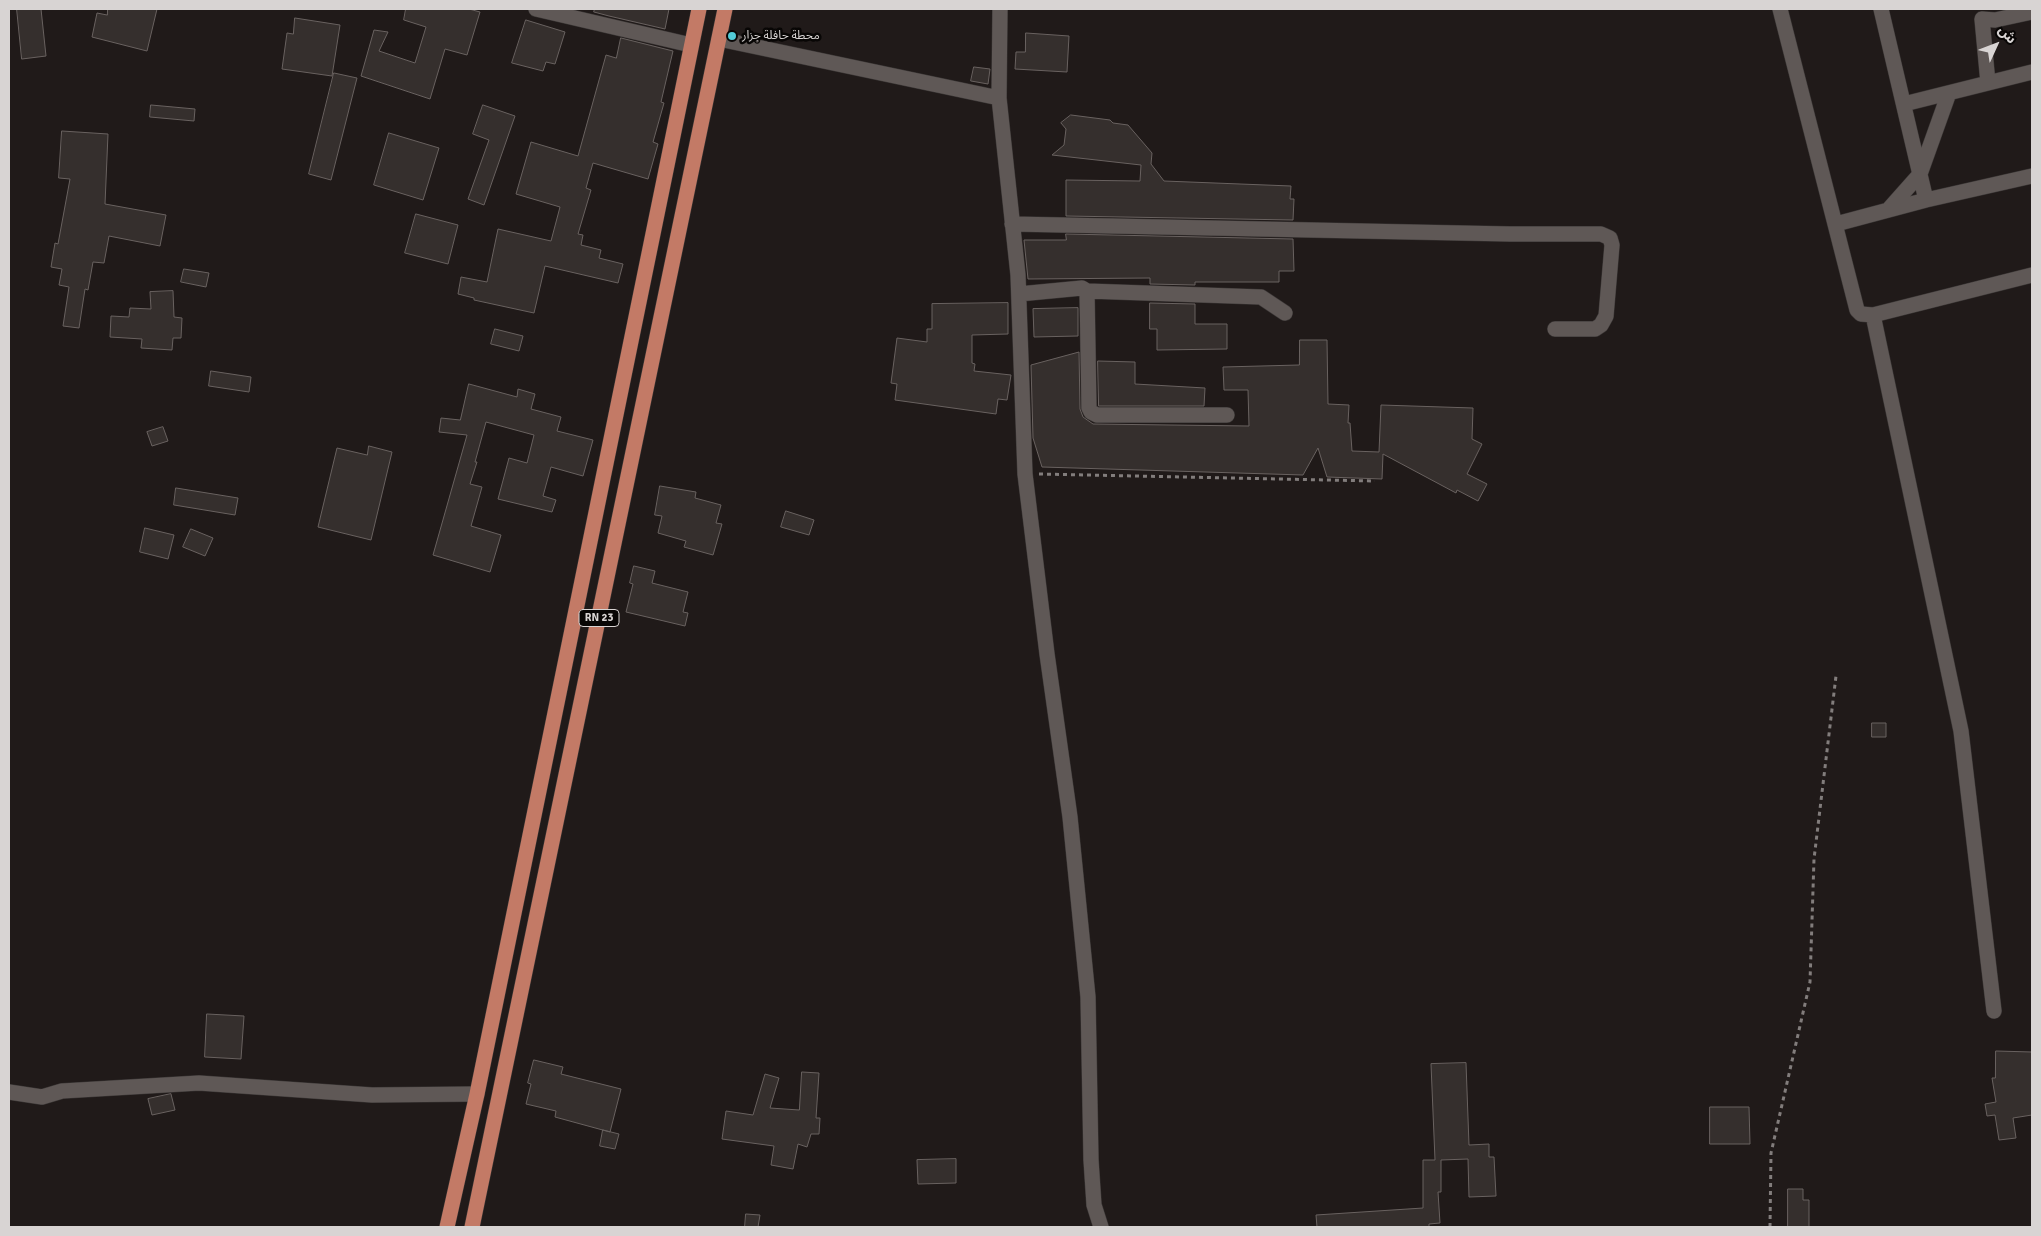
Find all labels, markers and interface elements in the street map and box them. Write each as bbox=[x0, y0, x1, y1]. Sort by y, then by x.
north arrow bbox=[1971, 20, 2021, 70]
text: ش bbox=[1995, 22, 2020, 47]
place label: محطة حافلة جزار bbox=[742, 29, 820, 43]
marker: محطة حافلة جزار bbox=[726, 30, 738, 42]
road number: RN 23 bbox=[579, 610, 619, 626]

